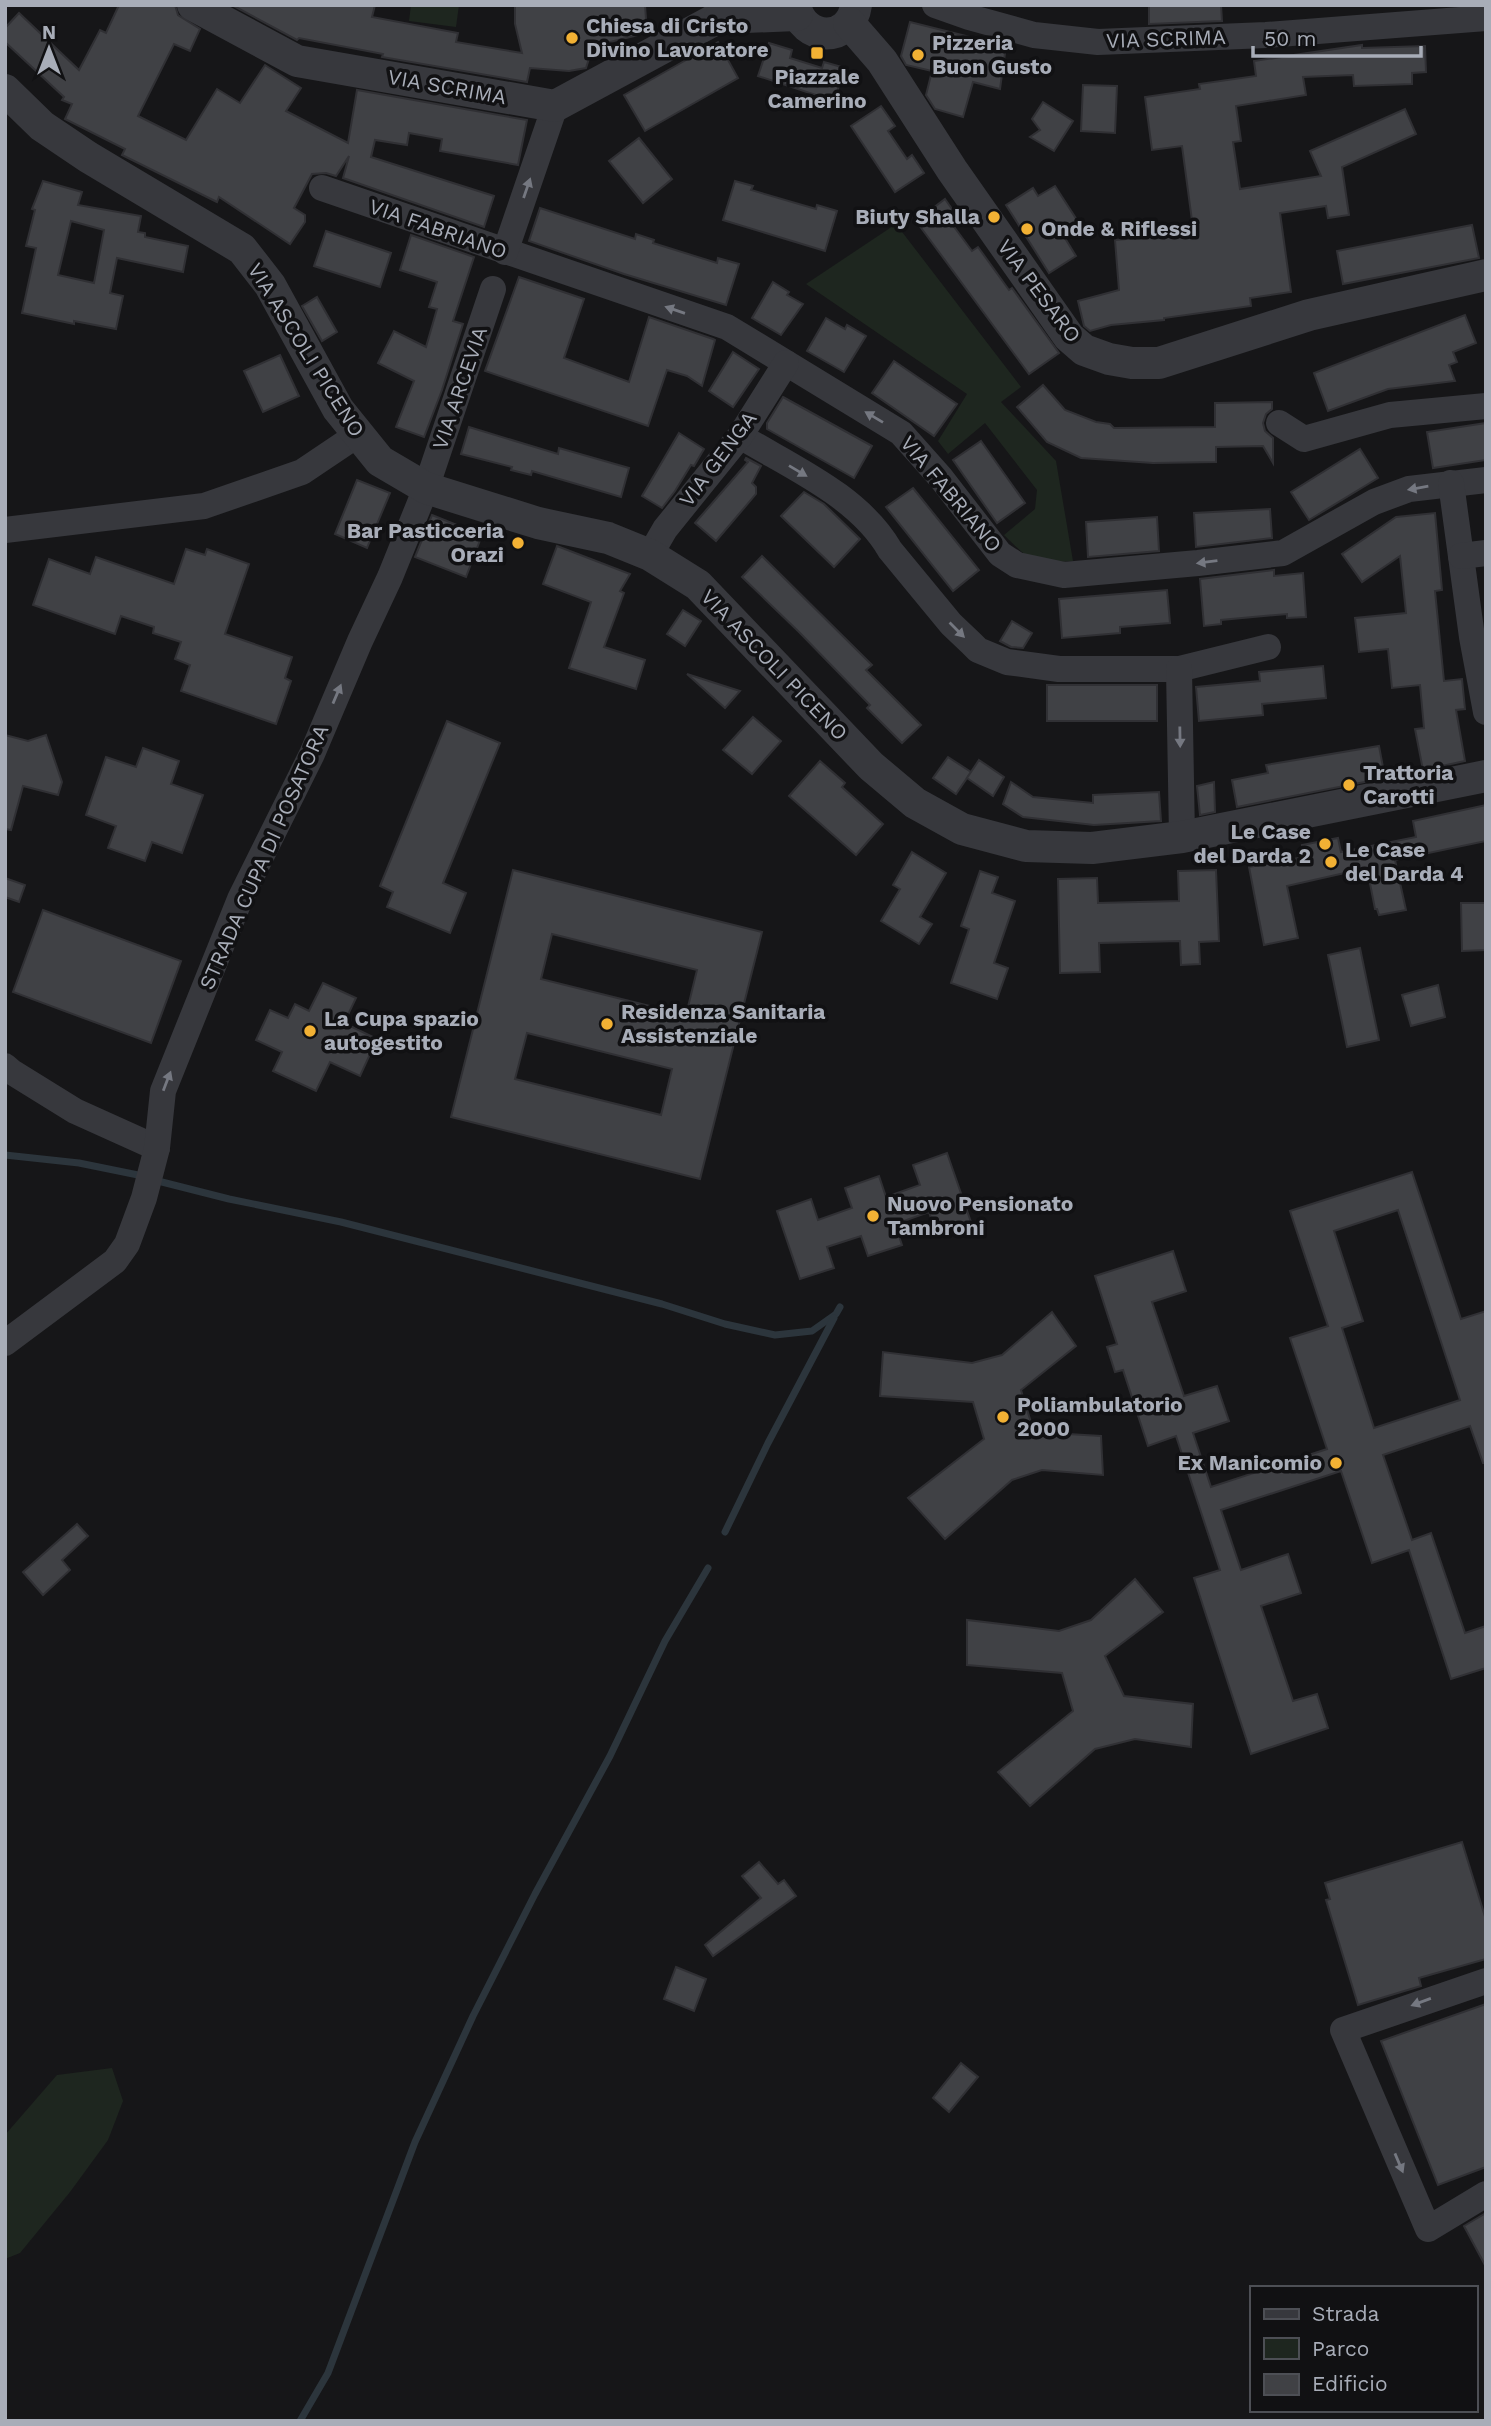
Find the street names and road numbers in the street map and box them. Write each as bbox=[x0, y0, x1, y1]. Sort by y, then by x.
street label: VIA SCRIMA bbox=[1106, 24, 1226, 53]
street label: VIA SCRIMA bbox=[386, 64, 508, 109]
street label: VIA FABRIANO bbox=[366, 193, 510, 264]
street label: VIA PESARO bbox=[992, 234, 1086, 347]
street label: VIA ASCOLI PICENO bbox=[243, 258, 370, 441]
street label: VIA ARCEVIA bbox=[427, 323, 492, 453]
street label: VIA GENGA bbox=[674, 406, 762, 511]
street label: VIA FABRIANO bbox=[895, 430, 1007, 557]
street label: VIA ASCOLI PICENO bbox=[696, 584, 853, 745]
street label: STRADA CUPA DI POSATORA bbox=[194, 720, 333, 993]

